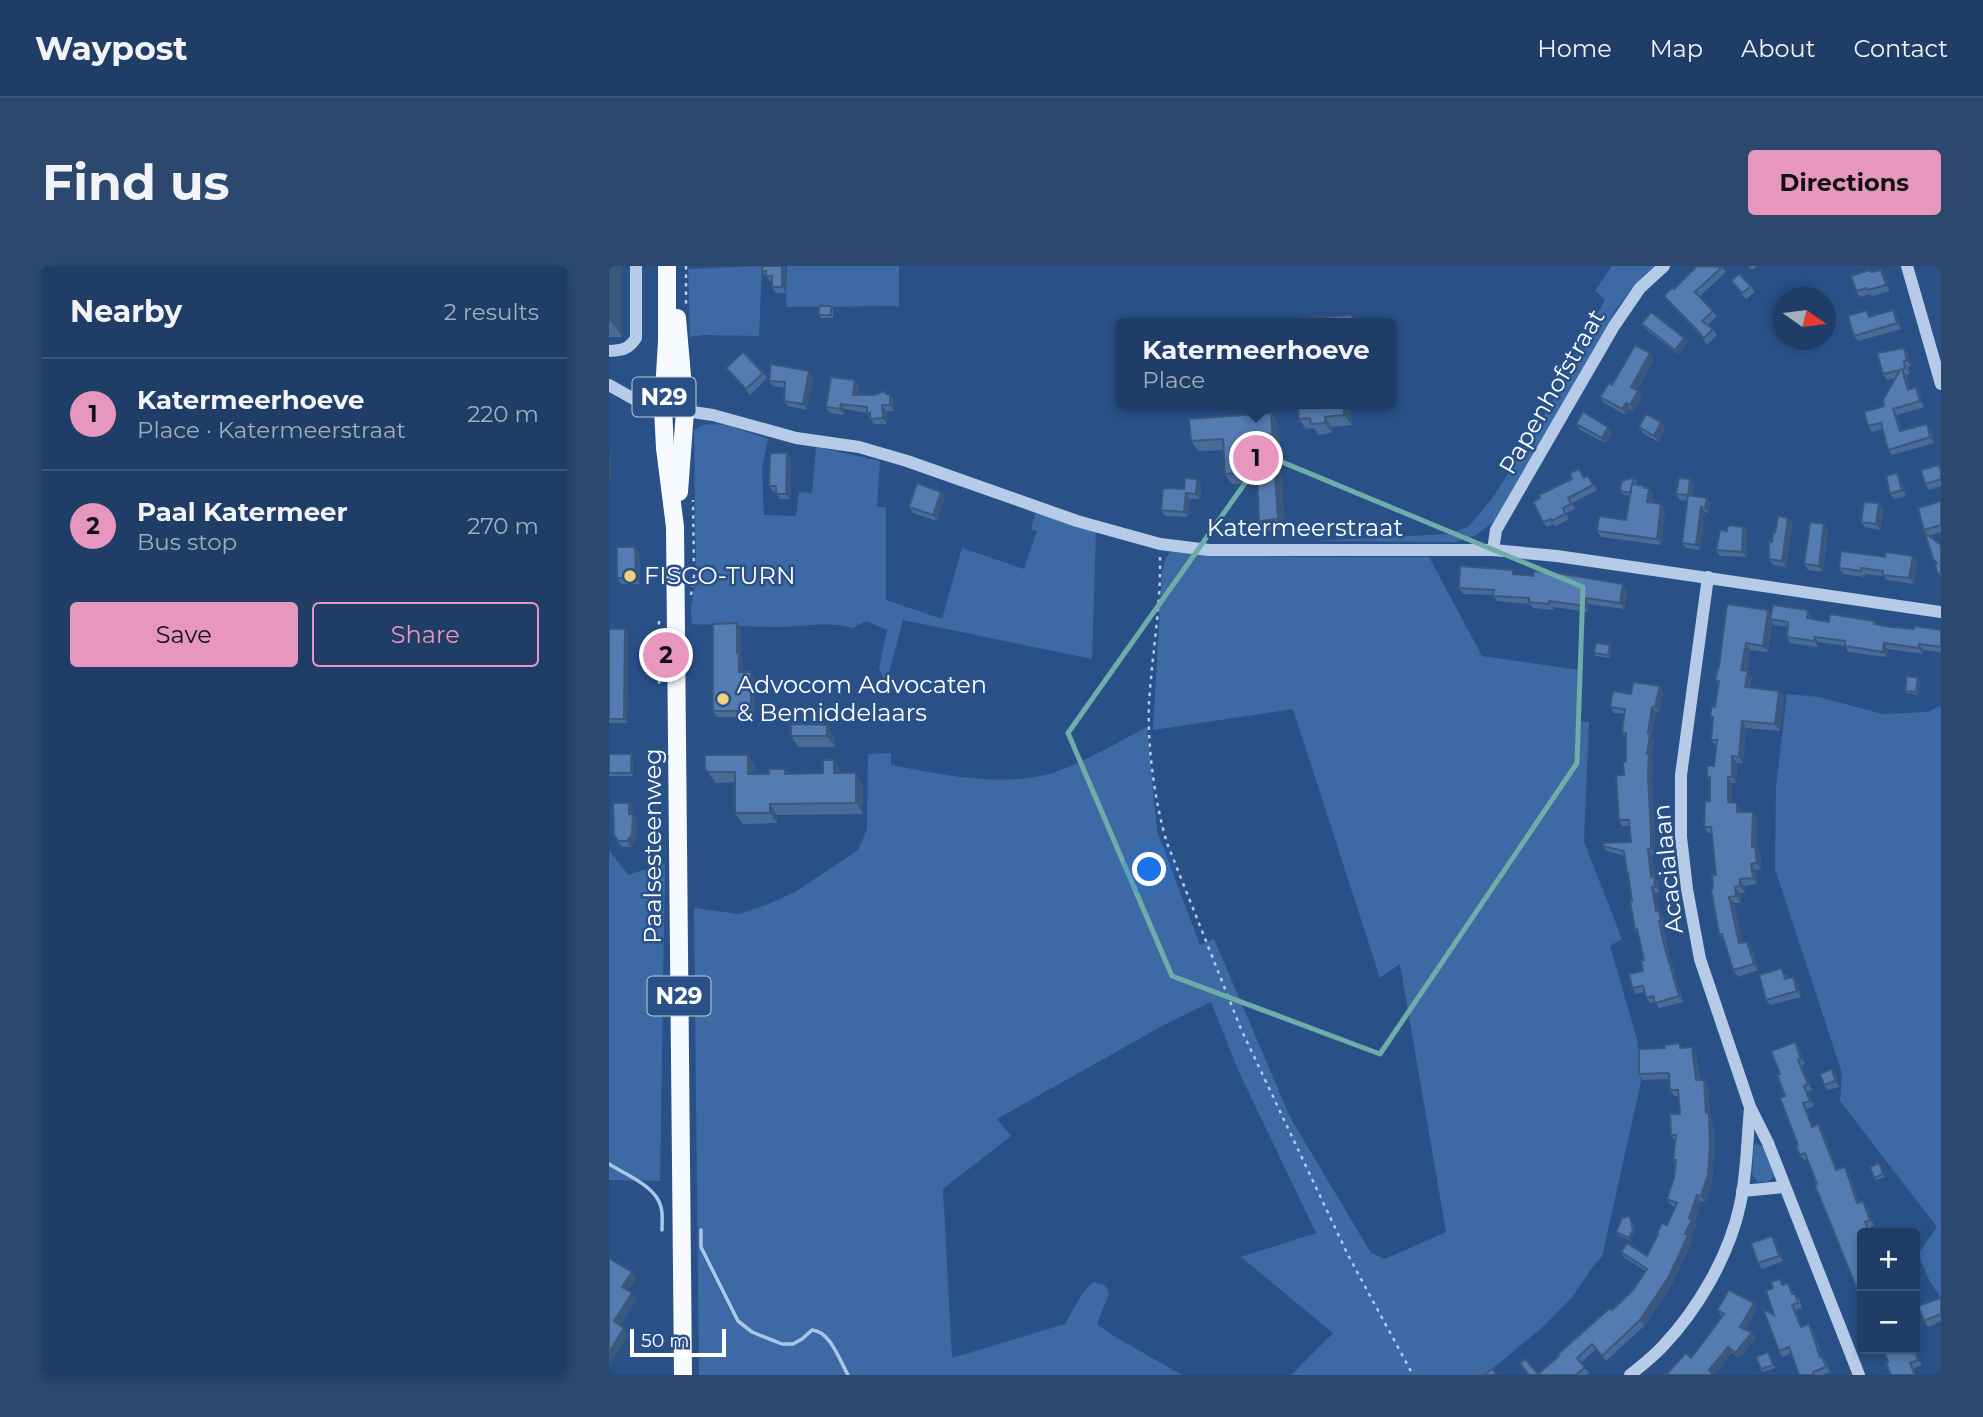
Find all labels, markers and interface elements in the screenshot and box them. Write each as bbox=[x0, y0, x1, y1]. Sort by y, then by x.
text: Waypost bbox=[35, 28, 188, 68]
text: Home bbox=[1537, 34, 1612, 63]
text: Map bbox=[1650, 34, 1703, 63]
text: About bbox=[1741, 34, 1815, 63]
text: Contact bbox=[1853, 34, 1948, 63]
button: Directions bbox=[1748, 150, 1941, 215]
text: Find us bbox=[42, 153, 230, 212]
north arrow bbox=[1773, 287, 1836, 350]
text: Nearby bbox=[70, 293, 182, 330]
text: 2 results bbox=[444, 298, 539, 326]
street label: Papenhofstraat bbox=[1493, 304, 1611, 479]
popup bbox=[1116, 318, 1396, 409]
text: Katermeerhoeve bbox=[1142, 334, 1370, 366]
text: Place bbox=[1142, 366, 1205, 394]
road number: N29 bbox=[632, 378, 695, 416]
text: Katermeerhoeve bbox=[137, 384, 364, 416]
text: 1 bbox=[88, 400, 98, 428]
text: 220 m bbox=[467, 400, 539, 428]
text: Place · Katermeerstraat bbox=[137, 416, 406, 444]
pin: 1 bbox=[1233, 432, 1279, 484]
text: Paal Katermeer bbox=[137, 496, 348, 528]
text: 2 bbox=[86, 512, 100, 540]
text: 270 m bbox=[467, 512, 539, 540]
street label: Katermeerstraat bbox=[1207, 513, 1403, 542]
text: Bus stop bbox=[137, 528, 237, 556]
place label: FISCO-TURN bbox=[644, 561, 795, 590]
marker: FISCO-TURN bbox=[622, 568, 638, 584]
button: Save bbox=[70, 602, 298, 667]
button: Share bbox=[312, 602, 539, 667]
pin: 2 bbox=[643, 629, 689, 681]
place label: Advocom Advocaten & Bemiddelaars bbox=[737, 670, 987, 727]
marker: Advocom Advocaten & Bemiddelaars bbox=[715, 691, 731, 707]
street label: Paalsesteenweg bbox=[638, 748, 667, 944]
street label: Acacialaan bbox=[1646, 803, 1689, 935]
your location bbox=[1132, 852, 1166, 886]
road number: N29 bbox=[647, 976, 711, 1016]
map controls bbox=[1857, 1228, 1920, 1354]
button: + bbox=[1857, 1228, 1920, 1291]
button: − bbox=[1857, 1291, 1920, 1354]
scale bar bbox=[630, 1326, 726, 1358]
text: 50 m bbox=[641, 1329, 689, 1352]

